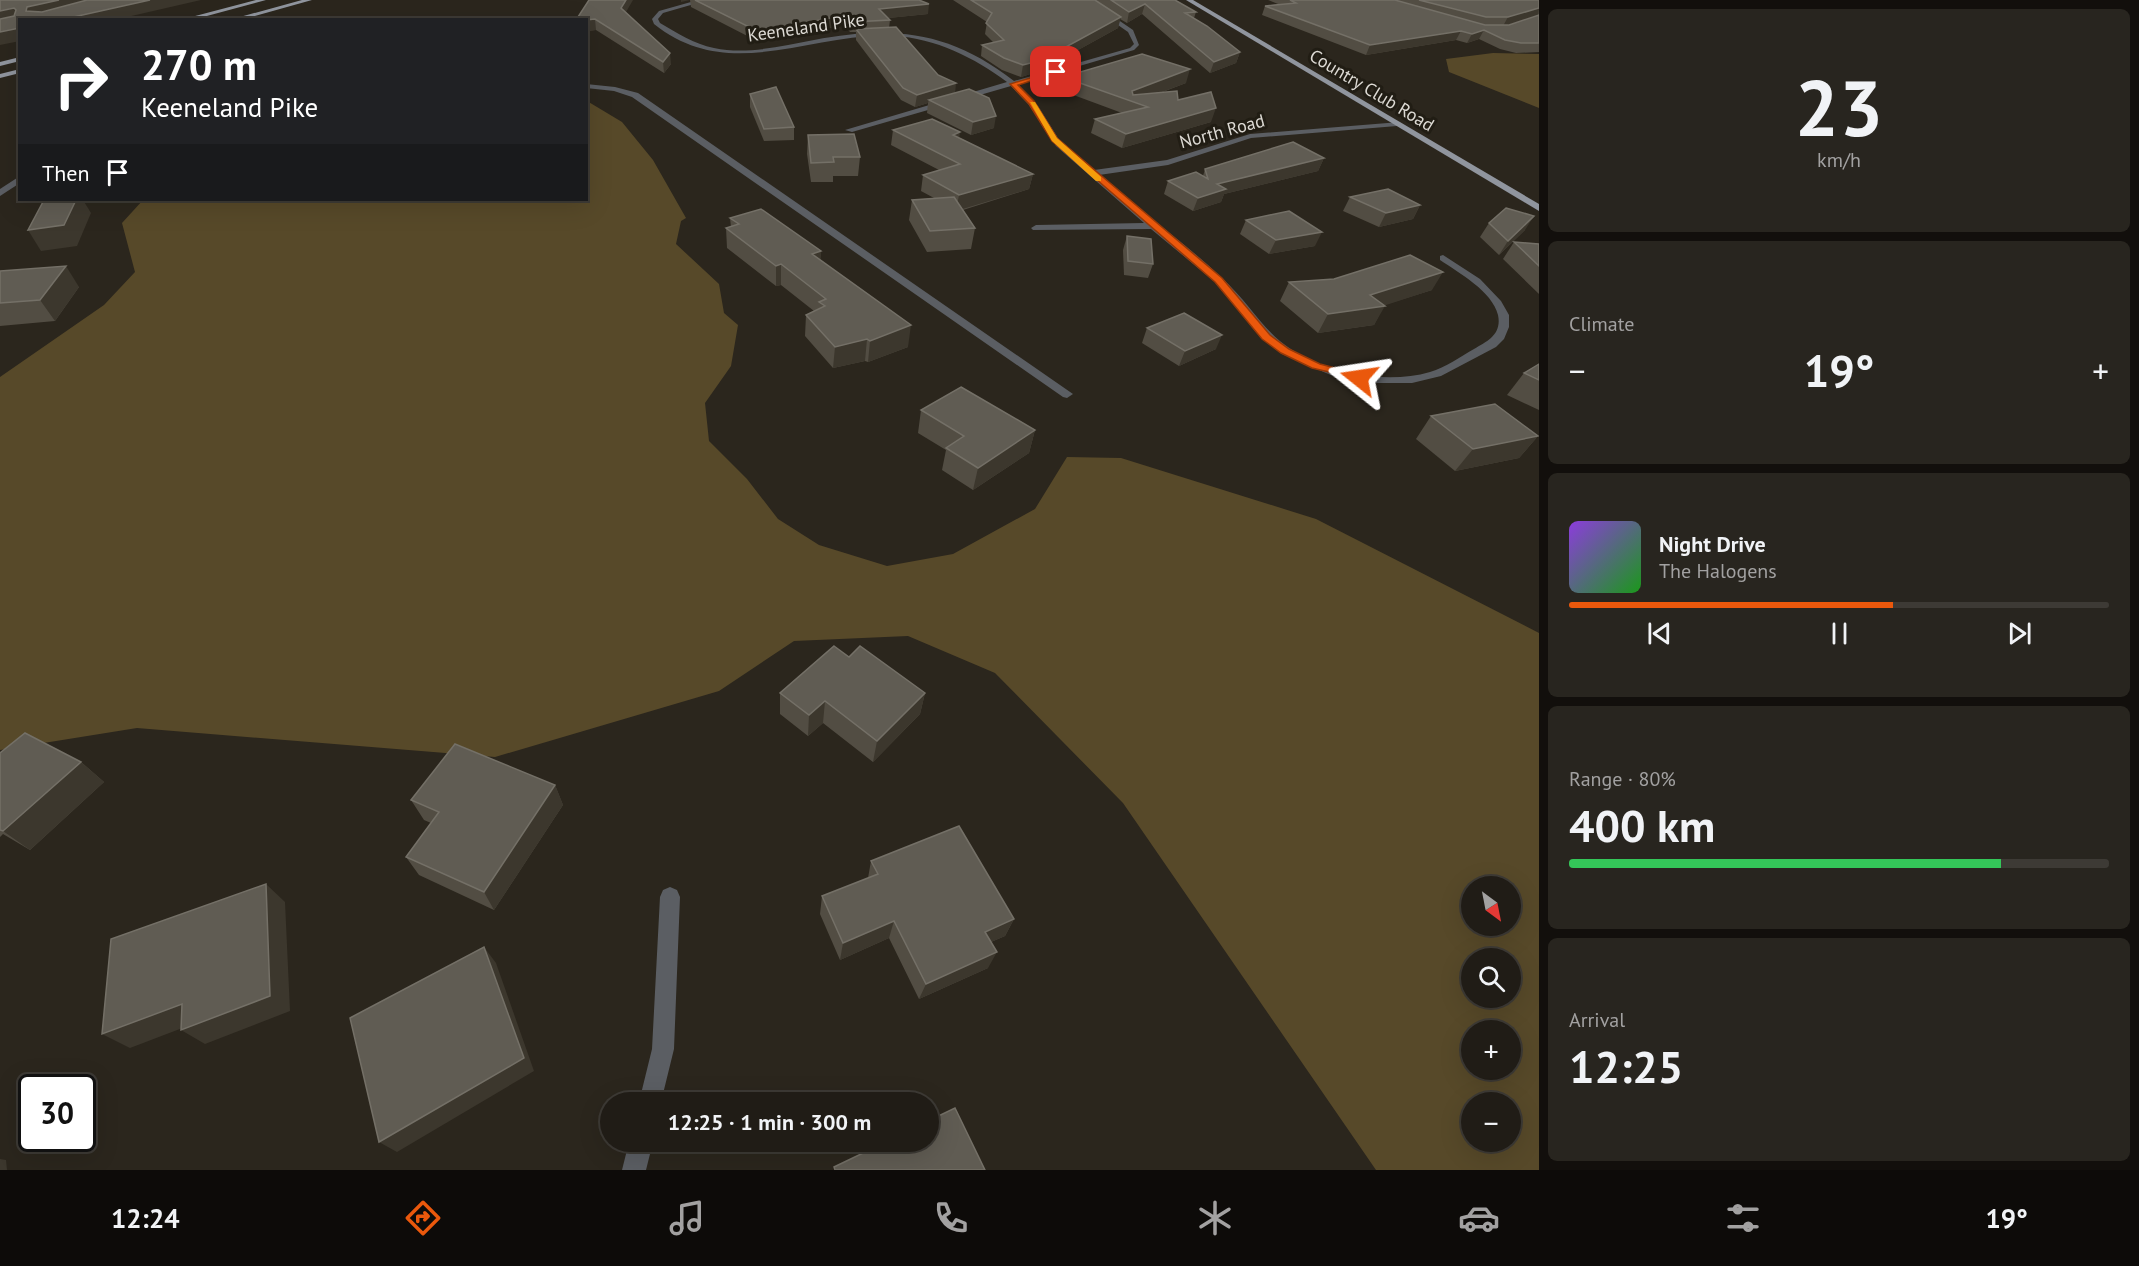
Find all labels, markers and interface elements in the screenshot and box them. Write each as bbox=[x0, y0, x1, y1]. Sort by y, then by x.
street label: Keeneland Pike bbox=[746, 7, 866, 47]
text: 270 m bbox=[141, 37, 257, 92]
icon: right bbox=[42, 42, 120, 120]
street label: Country Club Road bbox=[1305, 44, 1439, 136]
pin bbox=[1030, 46, 1081, 97]
icon: arrive bbox=[1039, 55, 1072, 88]
text: 23 bbox=[1795, 57, 1883, 158]
text: Keeneland Pike bbox=[141, 90, 318, 124]
street label: North Road bbox=[1177, 109, 1267, 153]
text: km/h bbox=[1817, 147, 1861, 173]
icon: arrive bbox=[101, 156, 134, 189]
text: Then bbox=[42, 159, 89, 187]
text: Climate bbox=[1569, 311, 1635, 337]
text: 19° bbox=[1804, 341, 1874, 399]
position arrow bbox=[1327, 346, 1391, 410]
text: − bbox=[1569, 349, 1586, 392]
text: + bbox=[2092, 349, 2109, 392]
text: Night Drive bbox=[1659, 530, 1766, 558]
text: The Halogens bbox=[1659, 558, 1777, 584]
icon: previous bbox=[1643, 617, 1676, 650]
icon: pause bbox=[1823, 617, 1856, 650]
icon: next bbox=[2003, 617, 2036, 650]
text: Range · 80% bbox=[1569, 766, 1676, 792]
text: 400 km bbox=[1569, 796, 1715, 854]
north arrow bbox=[1461, 876, 1521, 936]
map controls bbox=[1461, 876, 1521, 1152]
button: search bbox=[1461, 948, 1521, 1008]
text: Arrival bbox=[1569, 1007, 1625, 1033]
button: + bbox=[1461, 1020, 1521, 1080]
text: 12:25 bbox=[1569, 1037, 1683, 1095]
speed limit sign: 30 bbox=[18, 1074, 96, 1152]
button: − bbox=[1461, 1092, 1521, 1152]
text: 12:25 · 1 min · 300 m bbox=[668, 1108, 871, 1136]
icon: directions bbox=[402, 1197, 444, 1239]
icon: music bbox=[666, 1197, 708, 1239]
icon: phone bbox=[930, 1197, 972, 1239]
icon: climate bbox=[1194, 1197, 1236, 1239]
icon: car bbox=[1458, 1197, 1500, 1239]
icon: filters bbox=[1722, 1197, 1764, 1239]
text: 12:24 bbox=[111, 1201, 180, 1235]
text: 19° bbox=[1986, 1201, 2028, 1235]

